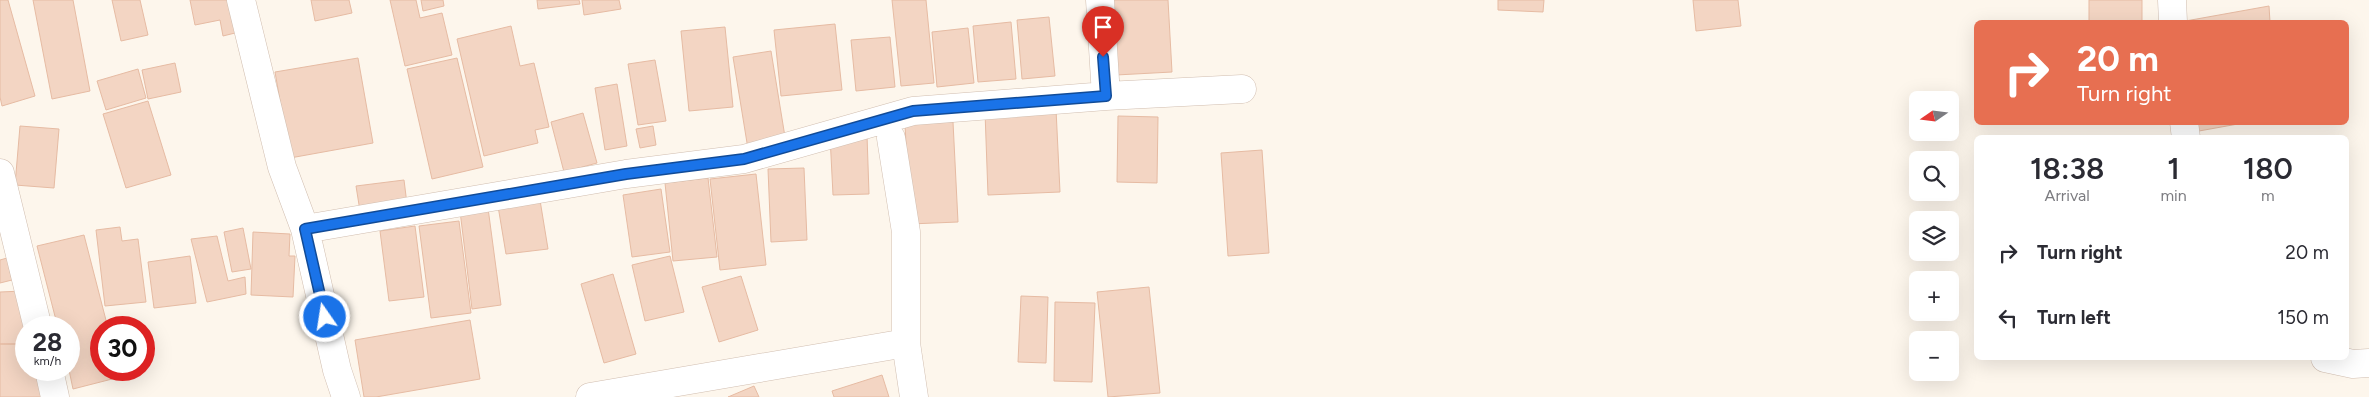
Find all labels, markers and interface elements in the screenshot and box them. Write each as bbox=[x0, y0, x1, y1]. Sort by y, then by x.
pin bbox=[1082, 6, 1124, 57]
icon: arrive bbox=[1089, 13, 1117, 41]
text: 20 m bbox=[2077, 38, 2159, 80]
icon: right bbox=[1994, 40, 2059, 105]
text: Turn right bbox=[2077, 80, 2172, 107]
north arrow bbox=[1909, 91, 1959, 141]
map controls bbox=[1909, 91, 1959, 381]
text: 18:38 bbox=[2030, 150, 2104, 187]
text: 1 bbox=[2167, 150, 2180, 187]
text: 180 bbox=[2243, 150, 2293, 187]
button: search bbox=[1909, 151, 1959, 201]
text: Arrival bbox=[2045, 186, 2090, 205]
text: min bbox=[2160, 186, 2187, 205]
text: m bbox=[2261, 186, 2275, 205]
button: layers bbox=[1909, 211, 1959, 261]
icon: right bbox=[1994, 239, 2022, 267]
text: Turn right bbox=[2037, 241, 2123, 264]
text: 20 m bbox=[2285, 241, 2329, 264]
button: + bbox=[1909, 271, 1959, 321]
position arrow bbox=[298, 290, 350, 342]
icon: left bbox=[1994, 304, 2022, 332]
text: Turn left bbox=[2037, 306, 2111, 329]
text: 150 m bbox=[2277, 306, 2329, 329]
speed limit sign: 30 bbox=[90, 316, 155, 381]
text: 28 bbox=[33, 327, 62, 357]
button: − bbox=[1909, 331, 1959, 381]
text: km/h bbox=[34, 354, 61, 368]

